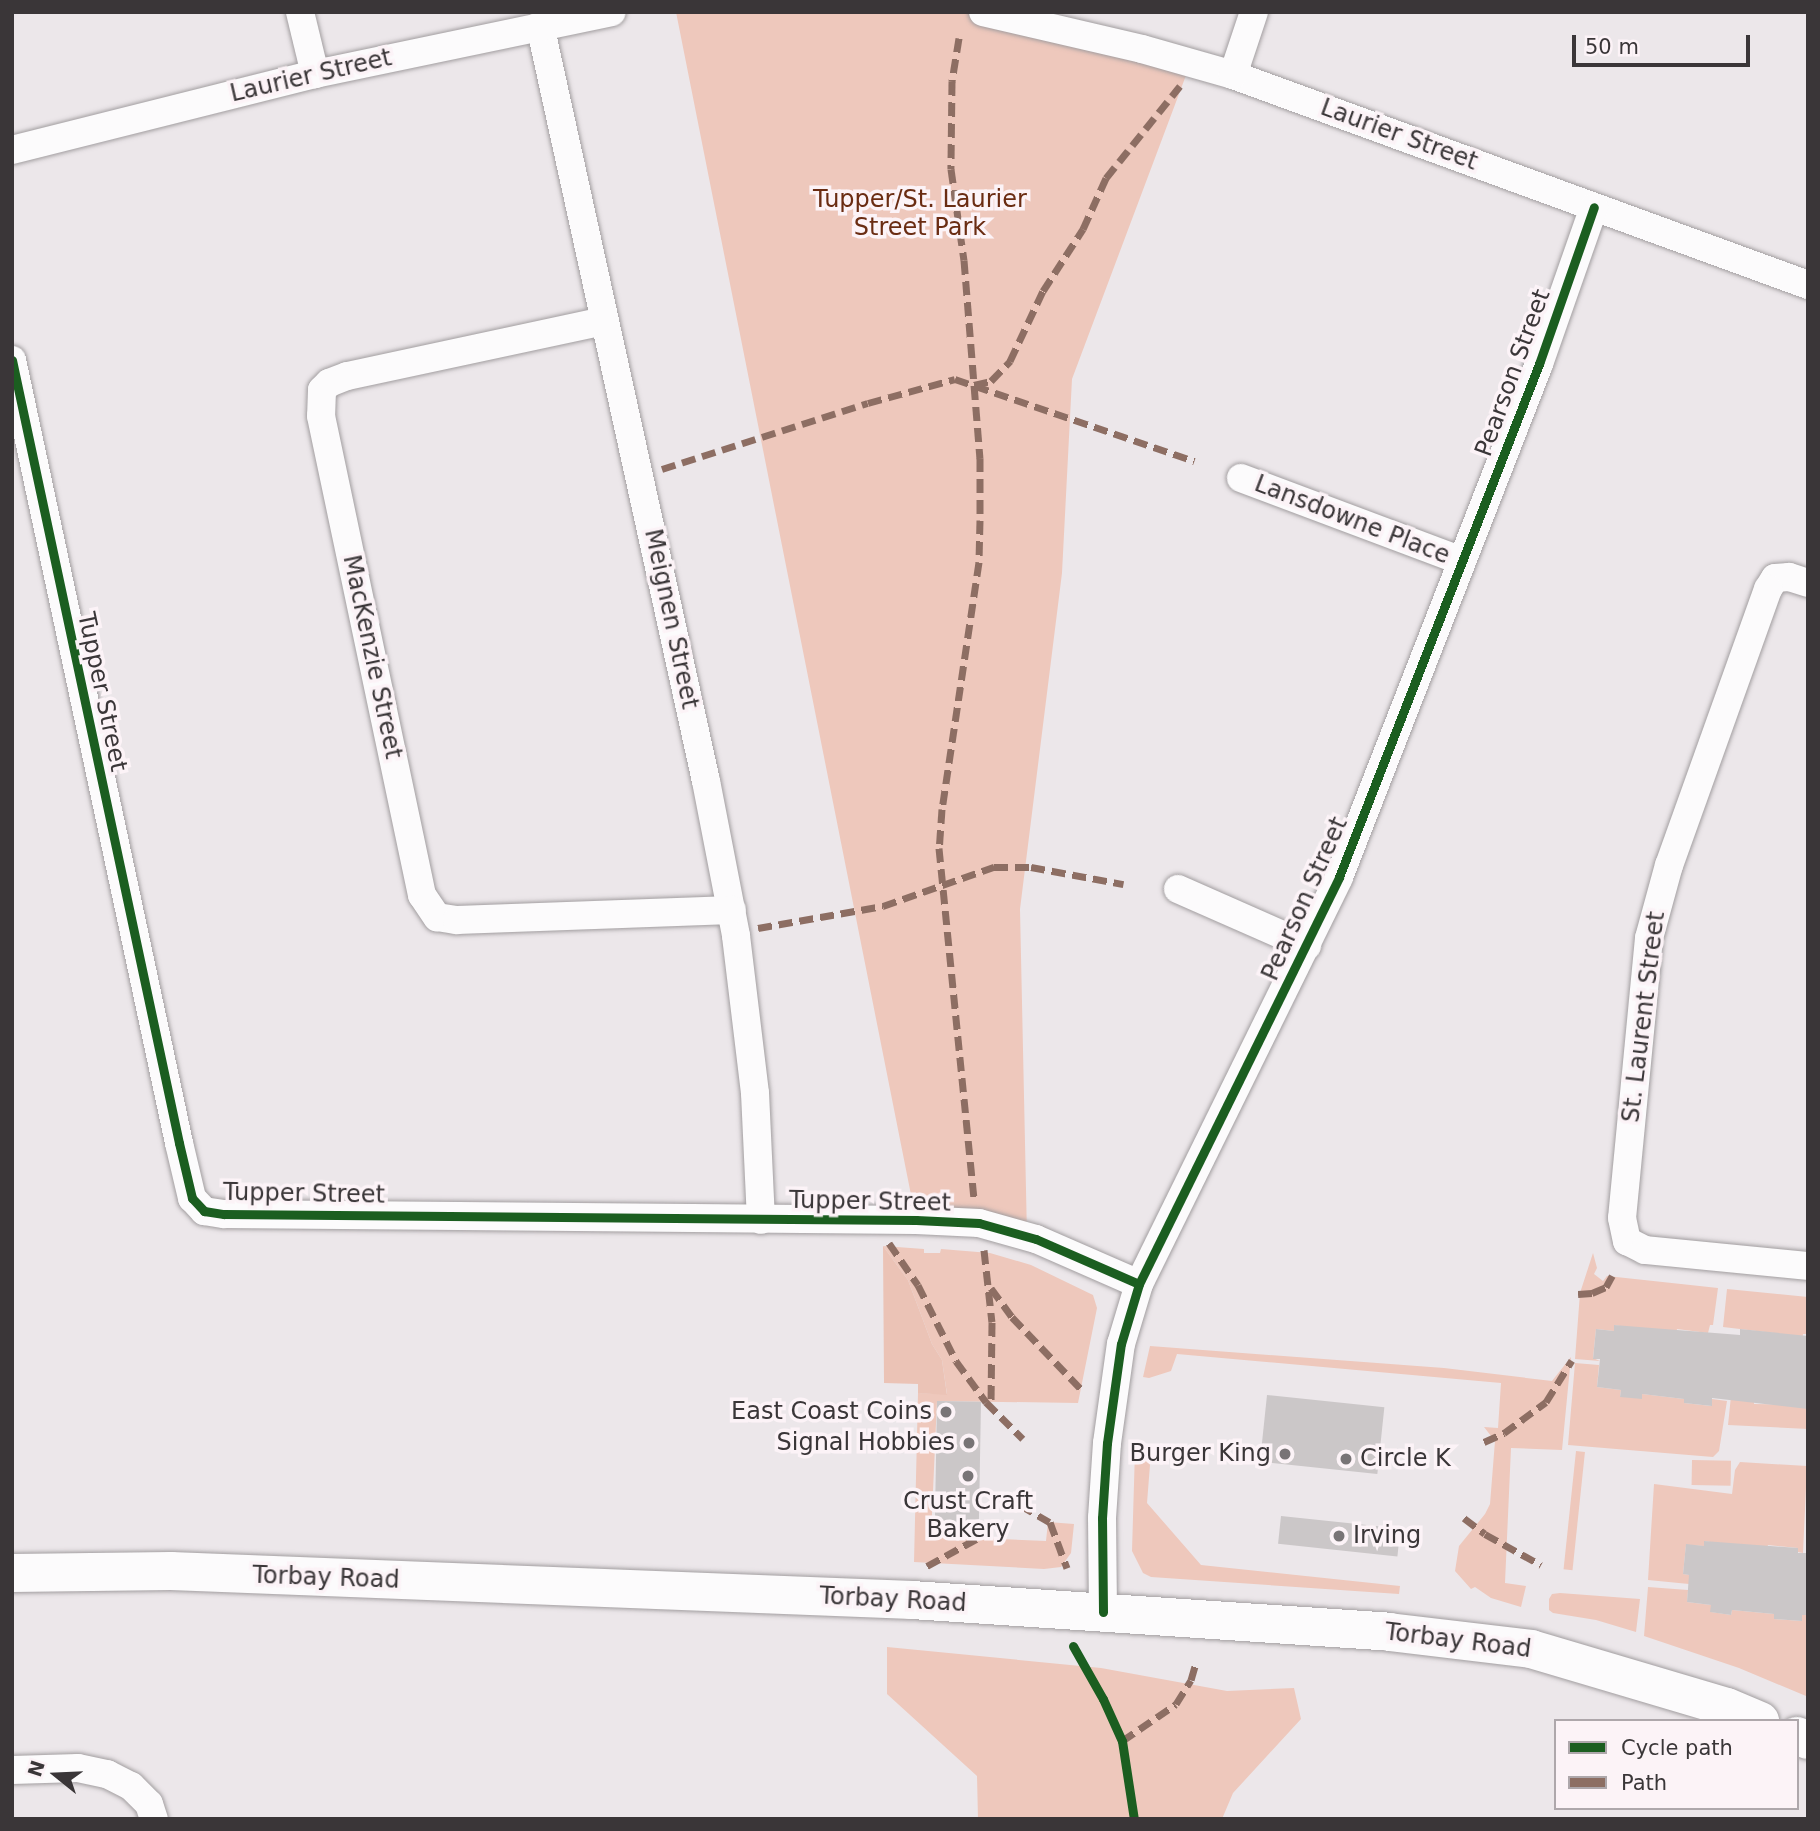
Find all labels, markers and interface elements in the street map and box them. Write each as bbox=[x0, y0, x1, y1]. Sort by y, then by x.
scale bar bbox=[1575, 21, 1754, 65]
text: 50 m bbox=[1585, 35, 1639, 59]
street label: Laurier Street bbox=[227, 43, 395, 109]
street label: Laurier Street bbox=[1317, 93, 1481, 177]
park label: Tupper/St. Laurier Street Park bbox=[813, 186, 1027, 242]
street label: Pearson Street bbox=[1469, 285, 1557, 461]
street label: Lansdowne Place bbox=[1250, 470, 1454, 570]
street label: Meignen Street bbox=[638, 526, 704, 712]
street label: MacKenzie Street bbox=[336, 552, 408, 762]
street label: Tupper Street bbox=[71, 610, 133, 774]
street label: Pearson Street bbox=[1256, 813, 1354, 985]
street label: St. Laurent Street bbox=[1617, 910, 1671, 1124]
street label: Tupper Street bbox=[223, 1178, 385, 1210]
street label: Tupper Street bbox=[789, 1186, 951, 1218]
place label: East Coast Coins bbox=[731, 1398, 932, 1426]
marker: East Coast Coins bbox=[938, 1404, 954, 1420]
place label: Signal Hobbies bbox=[777, 1429, 955, 1457]
marker: Signal Hobbies bbox=[961, 1435, 977, 1451]
place label: Burger King bbox=[1130, 1440, 1271, 1468]
place label: Circle K bbox=[1360, 1445, 1451, 1473]
marker: Burger King bbox=[1277, 1446, 1293, 1462]
marker: Circle K bbox=[1338, 1451, 1354, 1467]
marker: Crust Craft Bakery bbox=[960, 1468, 976, 1484]
place label: Crust Craft Bakery bbox=[903, 1488, 1033, 1544]
place label: Irving bbox=[1353, 1522, 1421, 1550]
marker: Irving bbox=[1331, 1528, 1347, 1544]
street label: Torbay Road bbox=[252, 1561, 400, 1595]
street label: Torbay Road bbox=[819, 1582, 967, 1618]
street label: Torbay Road bbox=[1383, 1618, 1533, 1664]
legend bbox=[1554, 1719, 1799, 1810]
text: Cycle path bbox=[1621, 1736, 1733, 1760]
north arrow bbox=[21, 1740, 91, 1810]
text: N bbox=[23, 1758, 49, 1779]
text: Path bbox=[1621, 1771, 1667, 1795]

